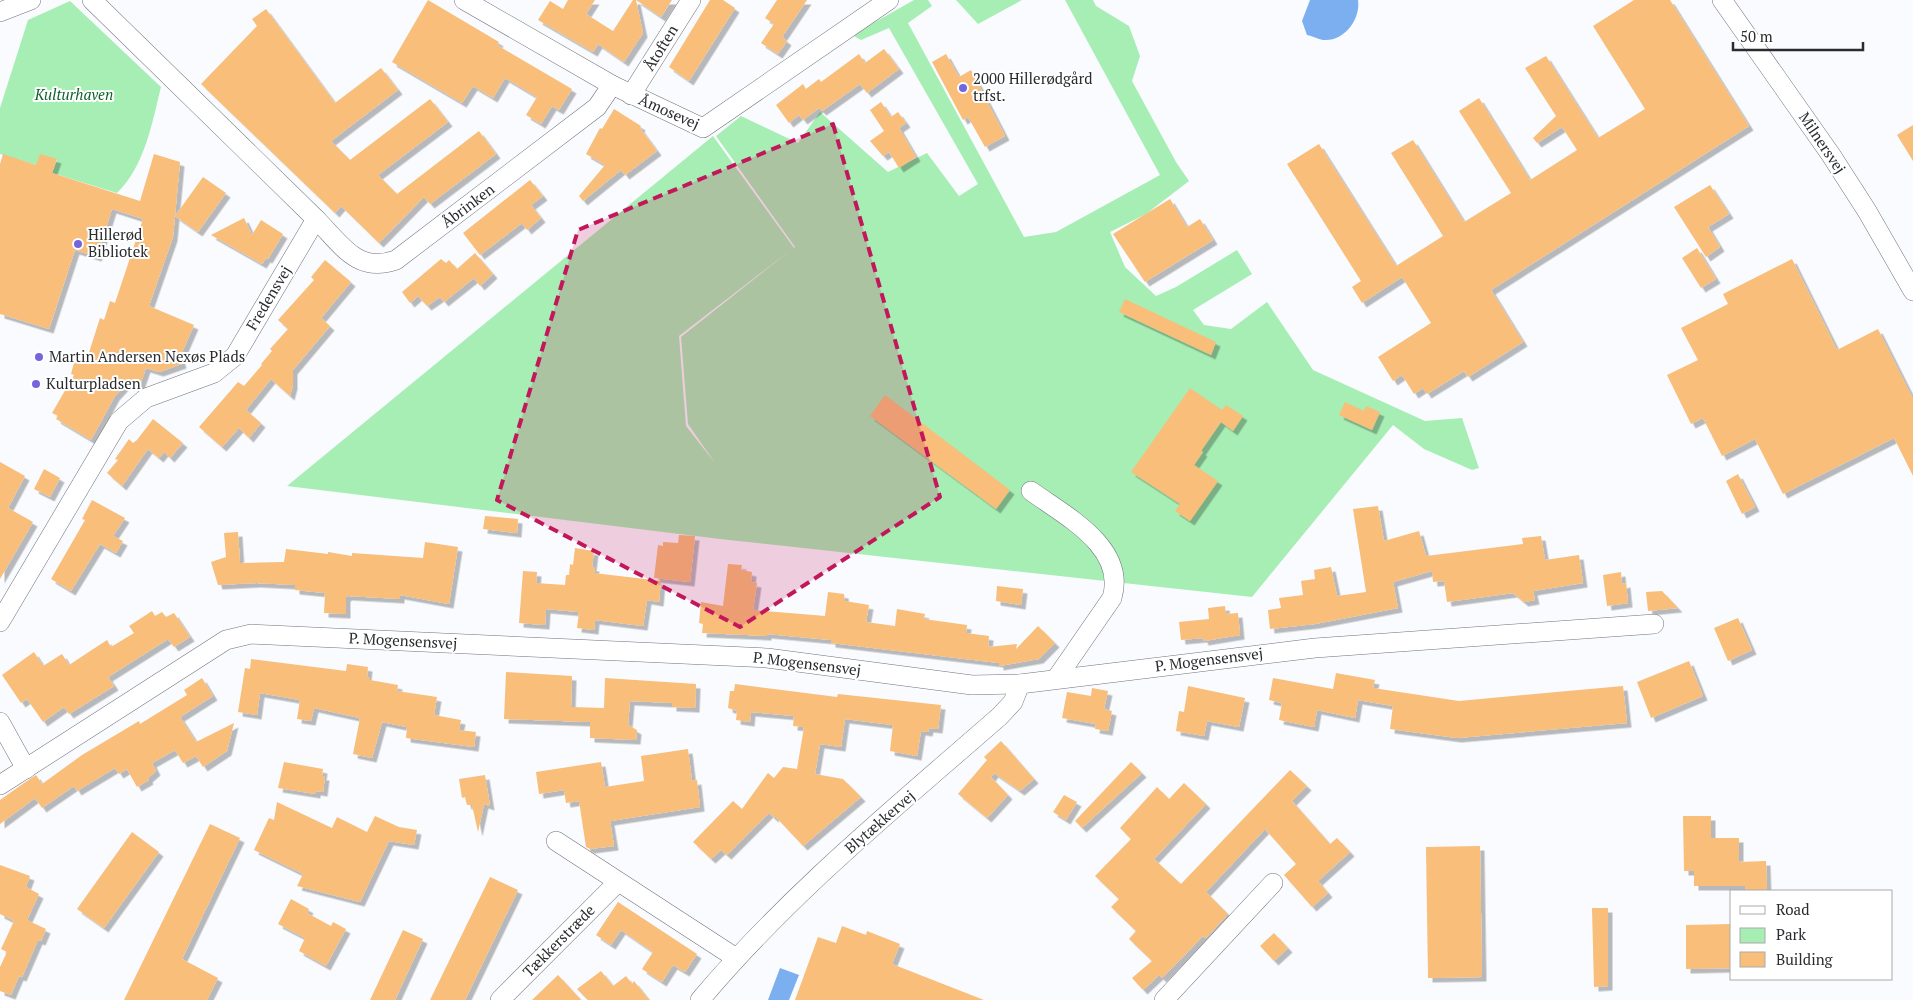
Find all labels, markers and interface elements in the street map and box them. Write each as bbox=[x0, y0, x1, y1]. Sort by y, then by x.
scale bar bbox=[1733, 20, 1863, 52]
street label: Åtoften bbox=[638, 21, 682, 74]
text: 50 m bbox=[1740, 26, 1773, 46]
place label: 2000 Hillerødgård trfst. bbox=[973, 68, 1093, 105]
marker: 2000 Hillerødgård trfst. bbox=[957, 82, 969, 94]
park label: Kulturhaven bbox=[34, 84, 113, 104]
street label: Åmosevej bbox=[636, 89, 703, 133]
street label: Milnersvej bbox=[1795, 108, 1851, 177]
street label: Åbrinken bbox=[437, 179, 498, 232]
place label: Hillerød Bibliotek bbox=[88, 224, 148, 261]
marker: Hillerød Bibliotek bbox=[72, 238, 84, 250]
street label: Fredensvej bbox=[241, 261, 295, 333]
place label: Martin Andersen Nexøs Plads bbox=[49, 346, 245, 366]
marker: Martin Andersen Nexøs Plads bbox=[33, 351, 45, 363]
place label: Kulturpladsen bbox=[46, 373, 141, 393]
marker: Kulturpladsen bbox=[30, 378, 42, 390]
street label: P. Mogensensvej bbox=[348, 627, 458, 653]
street label: P. Mogensensvej bbox=[1154, 642, 1264, 676]
street label: P. Mogensensvej bbox=[752, 646, 862, 680]
street label: Blytækkervej bbox=[840, 785, 919, 857]
legend bbox=[1730, 890, 1893, 980]
text: Road bbox=[1776, 899, 1809, 919]
street label: Tækkerstræde bbox=[518, 900, 599, 981]
text: Park bbox=[1776, 924, 1806, 944]
text: Building bbox=[1776, 949, 1834, 969]

